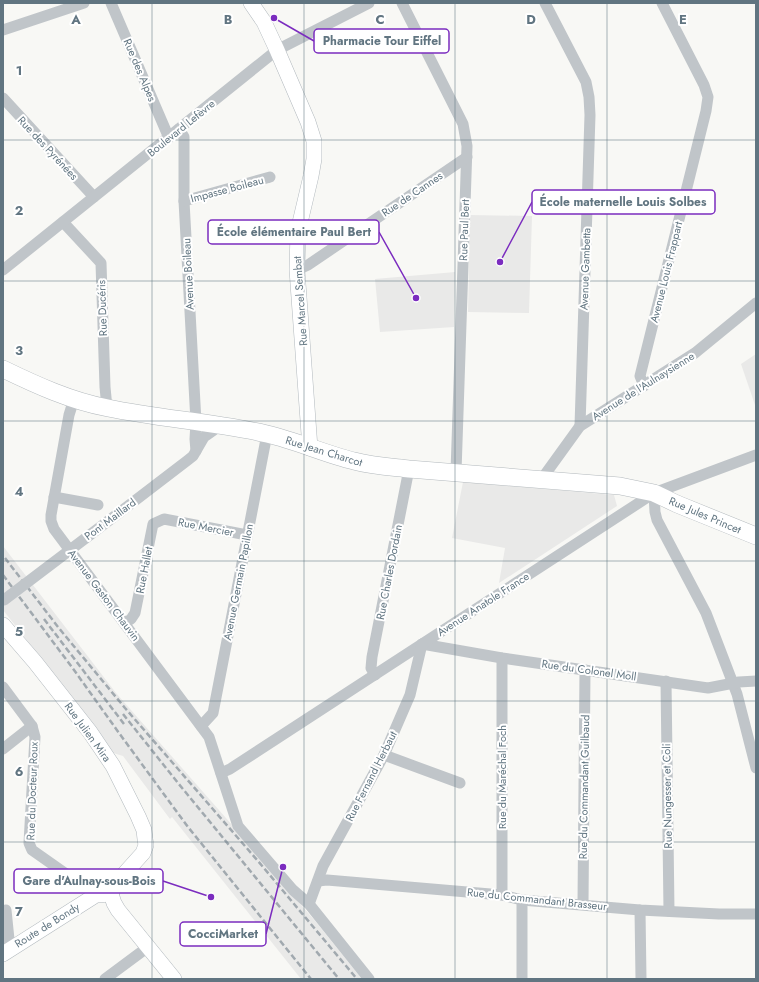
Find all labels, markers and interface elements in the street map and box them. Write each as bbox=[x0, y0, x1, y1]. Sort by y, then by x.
text: A bbox=[70, 10, 81, 29]
text: B bbox=[224, 10, 233, 29]
text: C bbox=[375, 10, 385, 29]
text: D bbox=[526, 10, 536, 29]
text: E bbox=[679, 10, 687, 29]
callout: Pharmacie Tour Eiffel bbox=[314, 29, 449, 53]
text: Pharmacie Tour Eiffel bbox=[323, 32, 441, 50]
street label: Rue des Alpes bbox=[120, 36, 161, 104]
text: 1 bbox=[16, 61, 22, 80]
street label: Boulevard Lefèvre bbox=[144, 95, 219, 160]
street label: Rue des Pyrénées bbox=[14, 112, 82, 184]
street label: Rue de Cannes bbox=[378, 167, 446, 220]
street label: Impasse Boileau bbox=[189, 172, 265, 206]
callout: École maternelle Louis Solbes bbox=[532, 190, 715, 214]
text: École maternelle Louis Solbes bbox=[540, 193, 707, 211]
street label: Rue Paul Bert bbox=[455, 199, 473, 261]
text: 2 bbox=[15, 201, 23, 220]
callout: École élémentaire Paul Bert bbox=[208, 220, 379, 244]
street label: Avenue Louis Frappart bbox=[646, 220, 686, 324]
text: École élémentaire Paul Bert bbox=[217, 223, 371, 241]
street label: Avenue Gambetta bbox=[576, 228, 594, 310]
street label: Avenue Boileau bbox=[178, 238, 198, 310]
street label: Rue Marcel Sembat bbox=[289, 255, 311, 346]
street label: Rue Ducéris bbox=[93, 279, 111, 336]
text: 3 bbox=[15, 341, 23, 360]
street label: Avenue de l'Aulnaysienne bbox=[589, 348, 698, 424]
street label: Rue Jean Charcot bbox=[284, 432, 365, 470]
text: 4 bbox=[14, 482, 24, 501]
street label: Rue Jules Princet bbox=[666, 493, 744, 538]
street label: Pont Maillard bbox=[81, 494, 139, 544]
street label: Rue Mercier bbox=[177, 514, 236, 540]
street label: Avenue Germain Papillon bbox=[219, 522, 257, 642]
street label: Rue Charles Dordain bbox=[372, 523, 406, 621]
street label: Rue Hallet bbox=[132, 545, 156, 595]
street label: Avenue Gaston Chauvin bbox=[64, 546, 144, 644]
street label: Avenue Anatole France bbox=[434, 568, 533, 640]
text: 5 bbox=[15, 622, 23, 641]
street label: Rue du Colonel Moll bbox=[541, 655, 637, 685]
street label: Rue Julien Mira bbox=[61, 699, 115, 765]
street label: Rue du Commandant Guilbaud bbox=[575, 715, 593, 859]
street label: Rue du Maréchal Foch bbox=[494, 725, 510, 829]
street label: Rue Fernand Herbaut bbox=[341, 728, 401, 824]
street label: Rue du Docteur Roux bbox=[22, 741, 42, 841]
street label: Rue Nungesser et Coli bbox=[658, 743, 676, 849]
text: 6 bbox=[15, 762, 24, 781]
callout: Gare d'Aulnay-sous-Bois bbox=[14, 869, 163, 893]
text: Gare d'Aulnay-sous-Bois bbox=[22, 872, 156, 890]
street label: Rue du Commandant Brasseur bbox=[466, 884, 608, 914]
street label: Route de Bondy bbox=[11, 899, 83, 951]
text: 7 bbox=[15, 902, 23, 921]
callout: CocciMarket bbox=[180, 922, 266, 946]
text: CocciMarket bbox=[188, 925, 258, 943]

